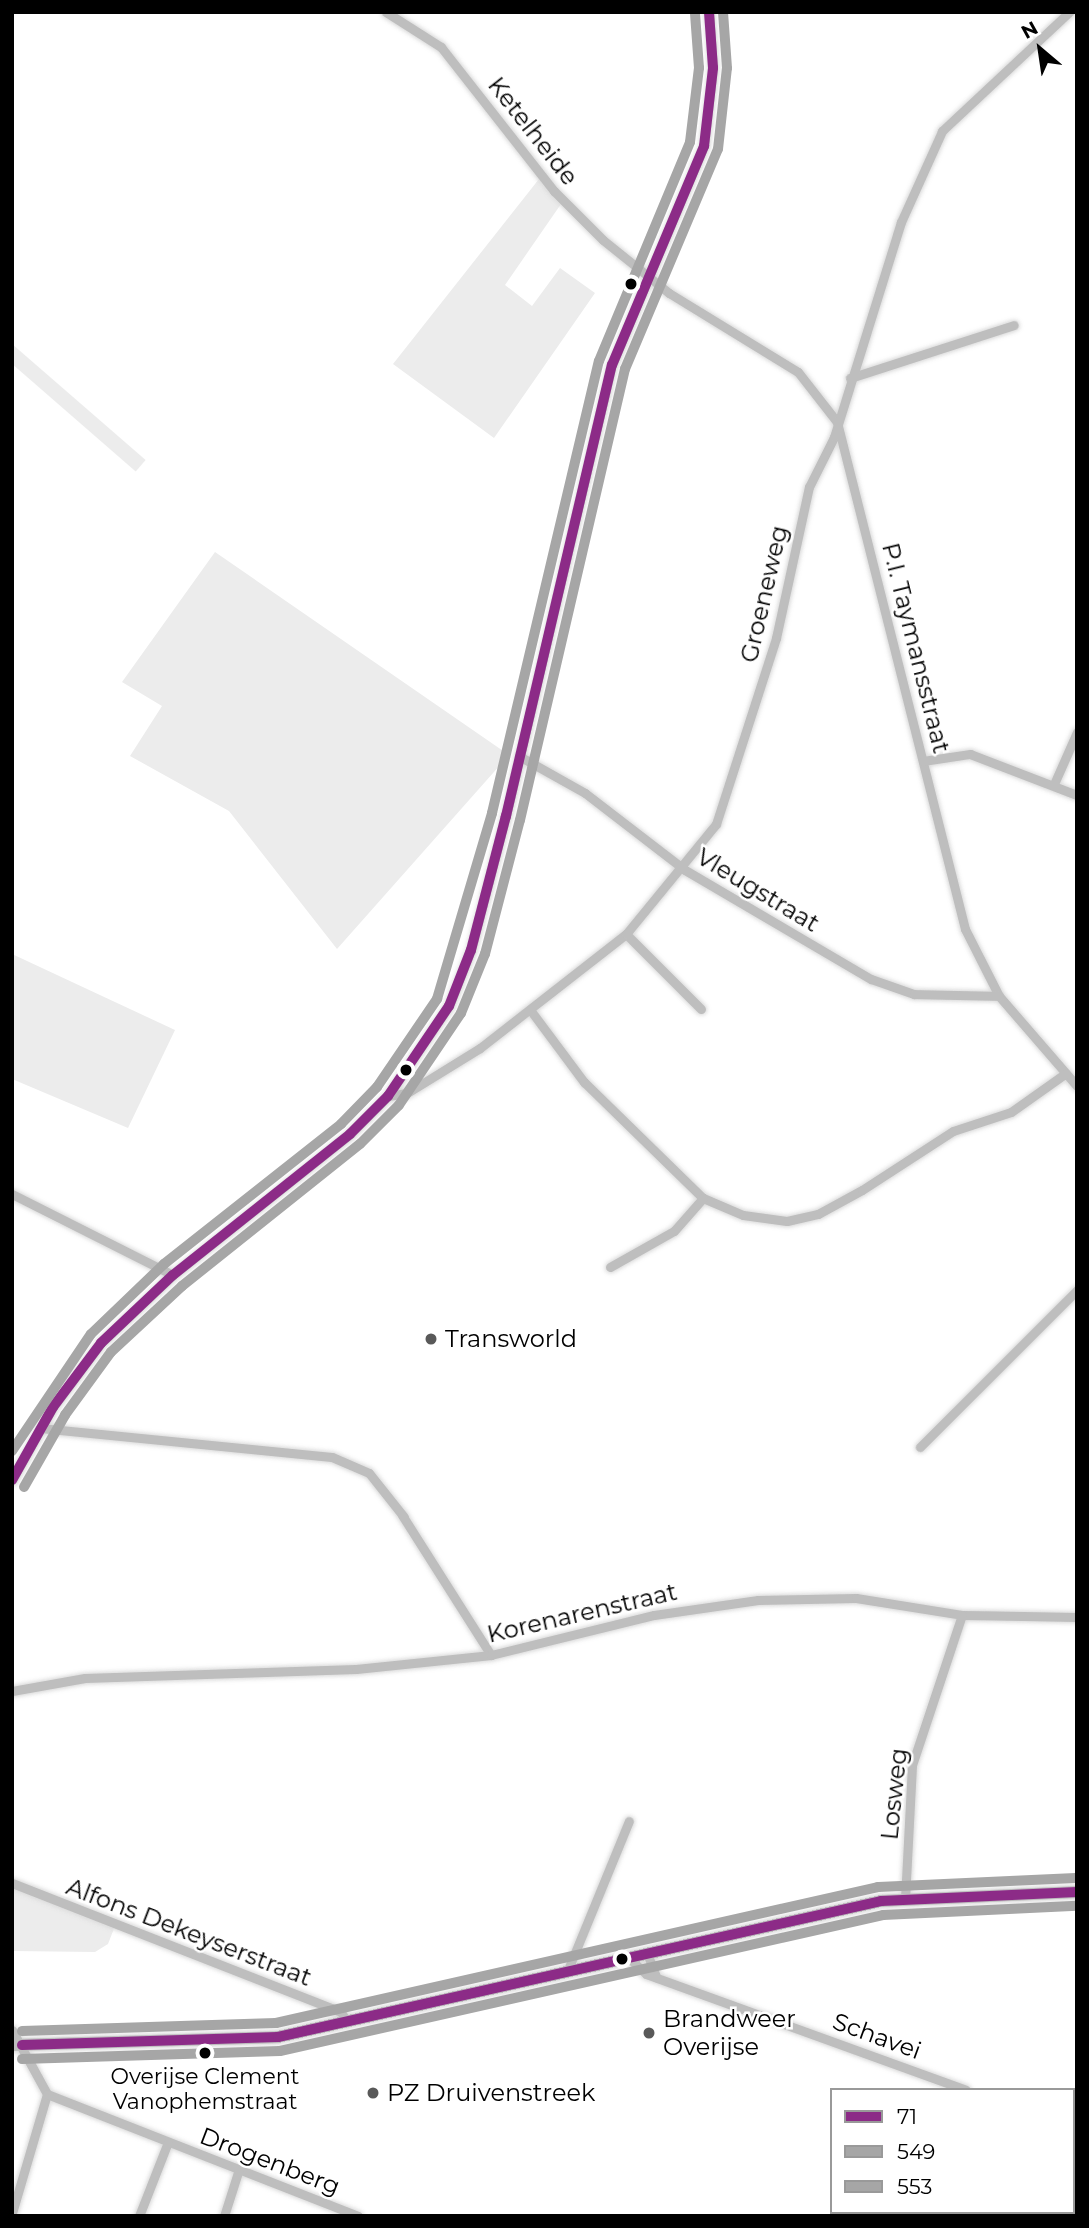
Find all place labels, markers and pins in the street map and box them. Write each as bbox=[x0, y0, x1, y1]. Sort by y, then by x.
unlabelled marker bbox=[624, 277, 638, 291]
unlabelled marker bbox=[399, 1063, 413, 1077]
place label: Transworld bbox=[445, 1325, 577, 1353]
marker: Transworld bbox=[423, 1331, 439, 1347]
unlabelled marker bbox=[615, 1952, 629, 1966]
place label: Brandweer Overijse bbox=[663, 2005, 796, 2061]
marker: Brandweer Overijse bbox=[641, 2025, 657, 2041]
marker: Overijse Clement Vanophemstraat bbox=[198, 2046, 212, 2060]
place label: Overijse Clement Vanophemstraat bbox=[111, 2063, 299, 2114]
place label: PZ Druivenstreek bbox=[387, 2079, 595, 2107]
marker: PZ Druivenstreek bbox=[365, 2085, 381, 2101]

